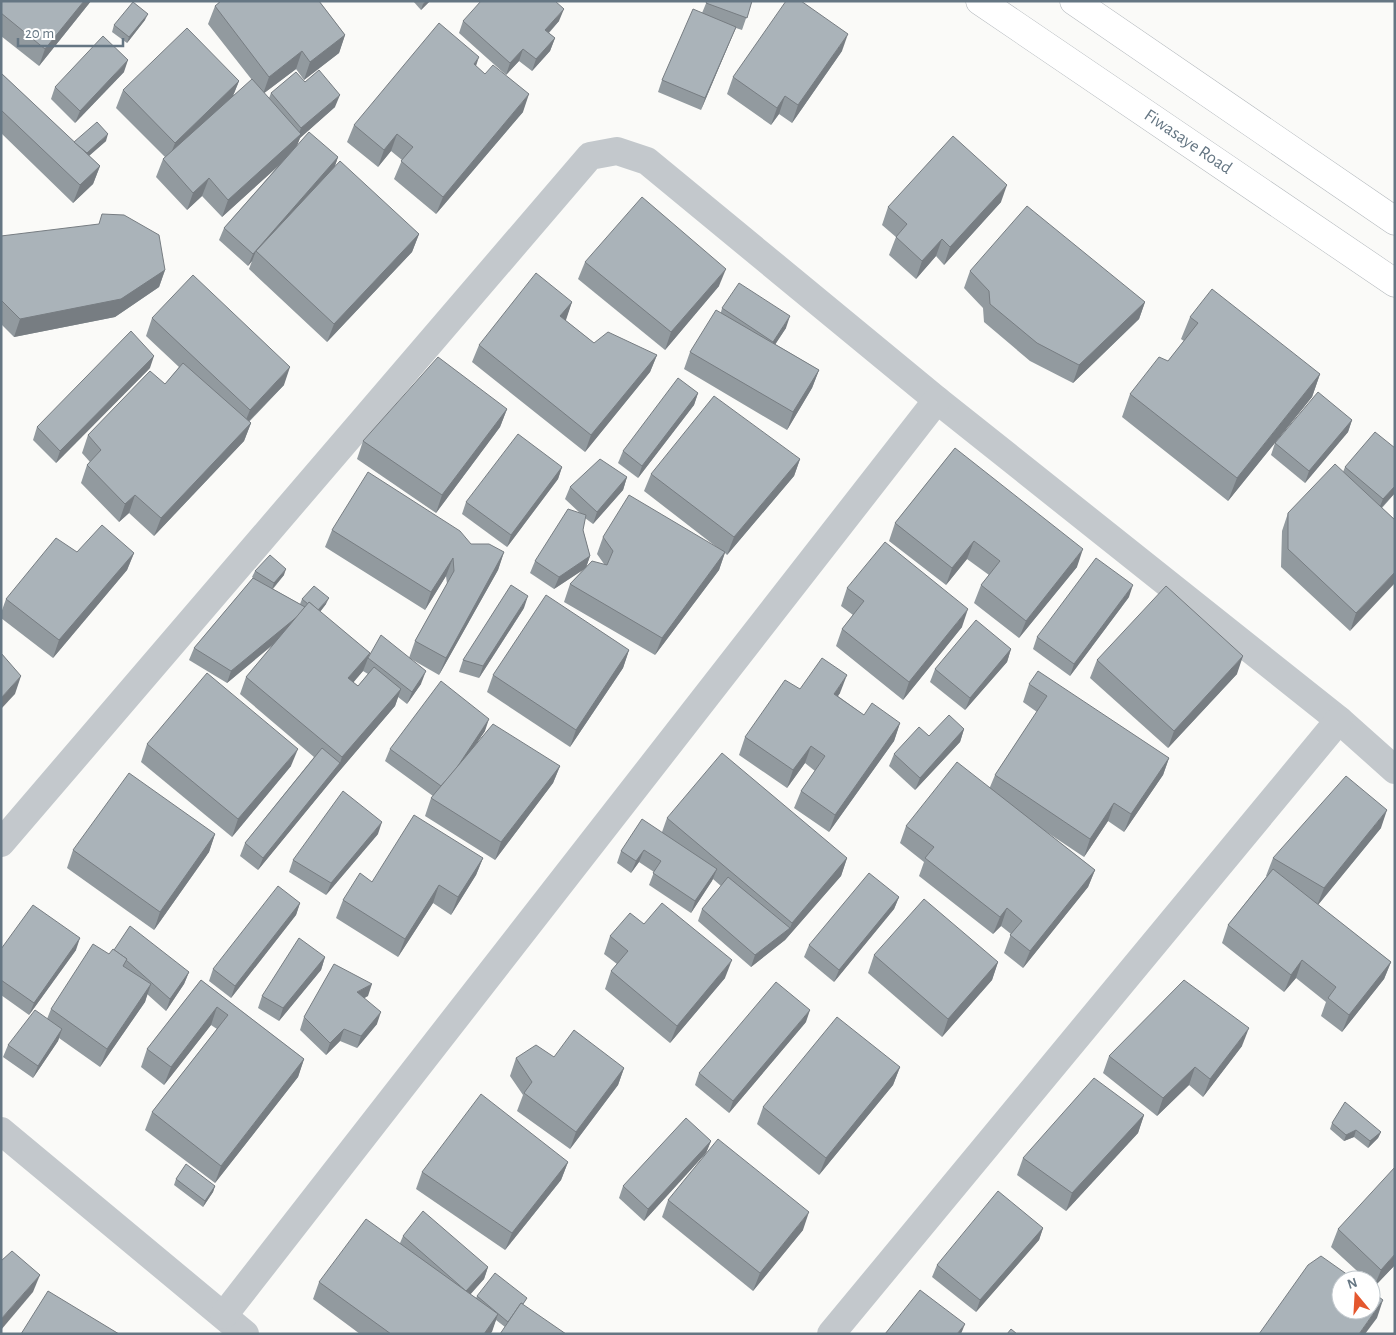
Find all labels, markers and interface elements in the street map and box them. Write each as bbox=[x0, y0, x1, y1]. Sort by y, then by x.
scale bar bbox=[18, 15, 122, 47]
text: 20 m bbox=[25, 26, 54, 41]
street label: Fiwasaye Road bbox=[1141, 106, 1235, 178]
north arrow bbox=[1331, 1270, 1381, 1320]
text: N bbox=[1345, 1275, 1359, 1292]

